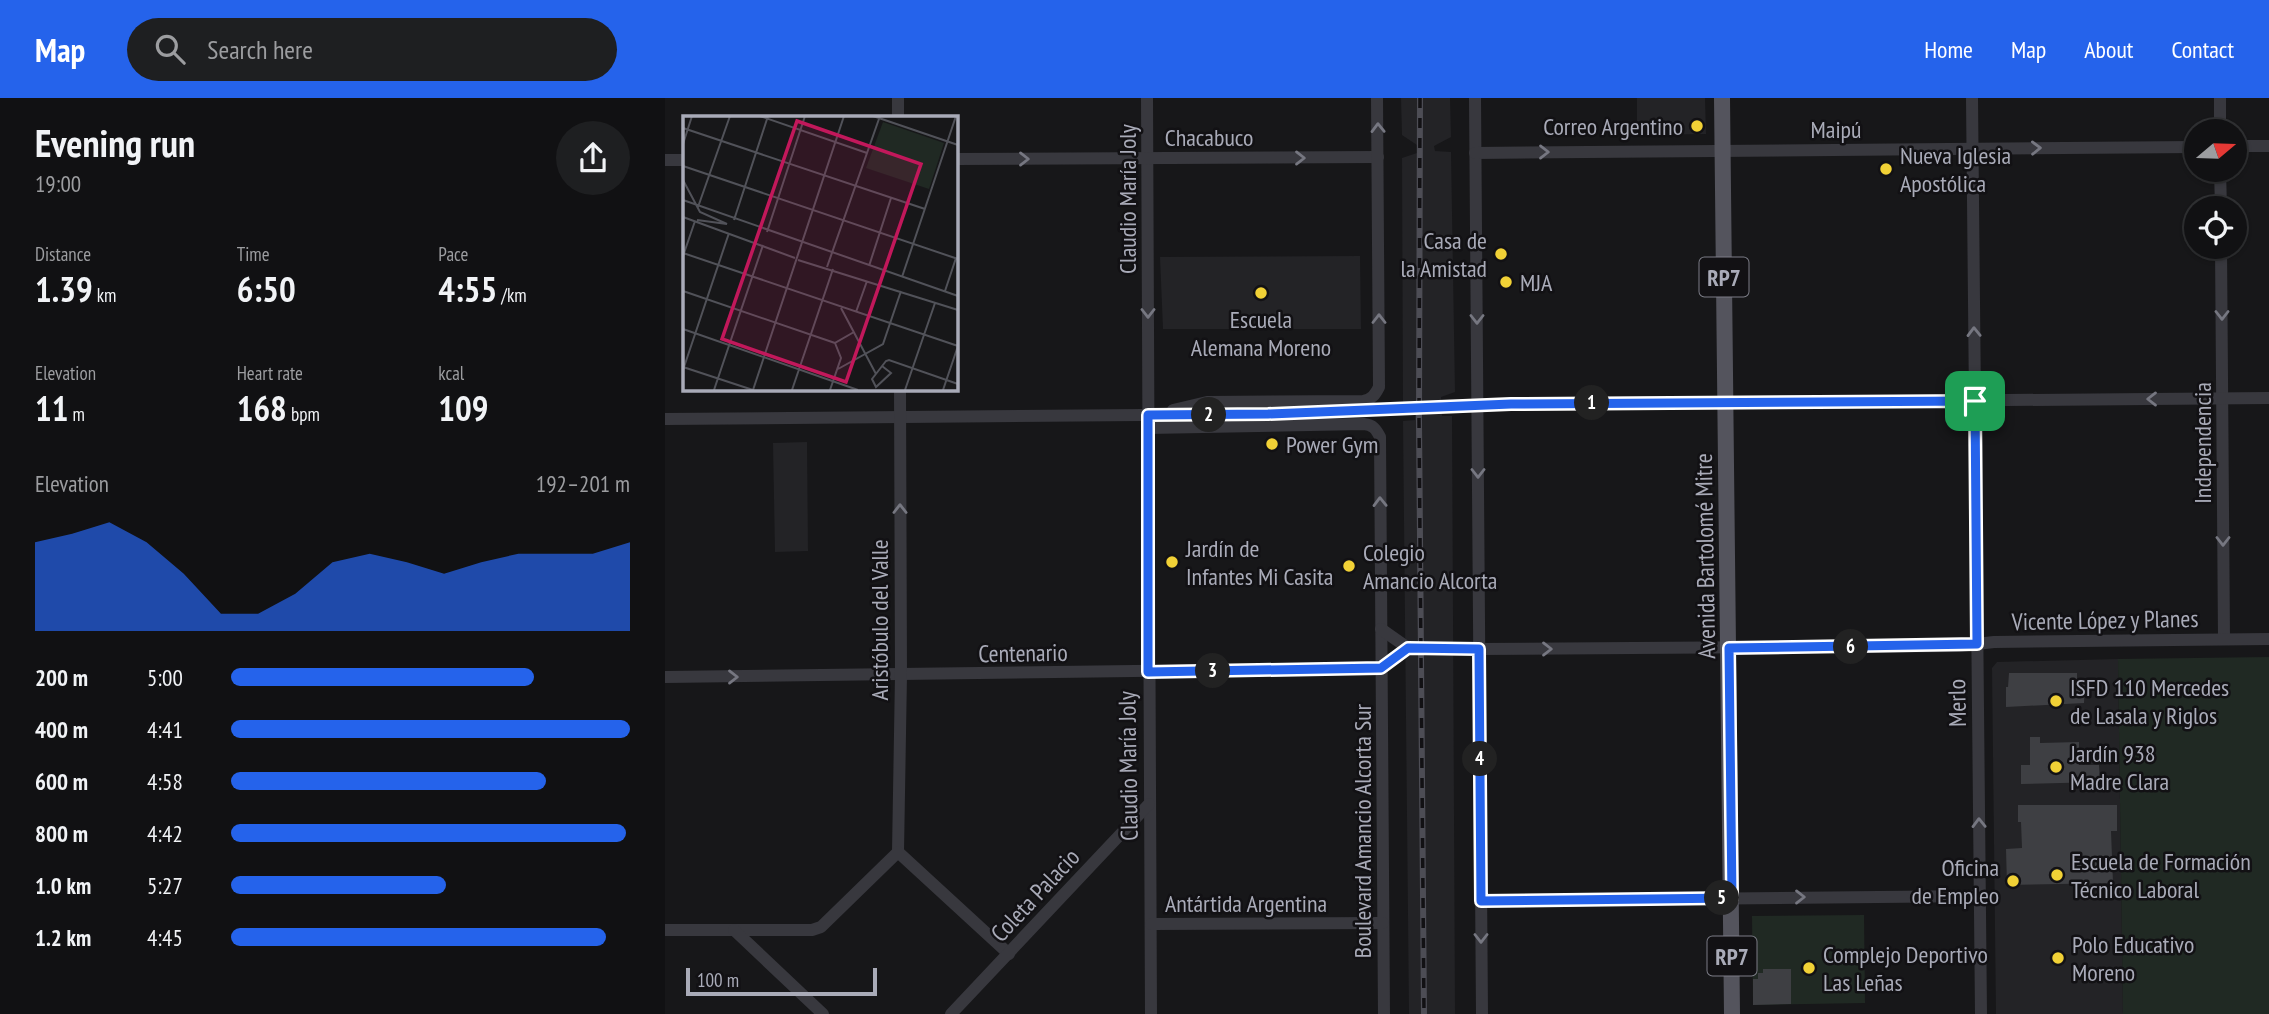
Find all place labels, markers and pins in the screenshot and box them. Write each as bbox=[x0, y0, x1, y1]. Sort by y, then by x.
place label: Correo Argentino bbox=[1543, 111, 1683, 142]
marker: Correo Argentino bbox=[1689, 118, 1705, 134]
place label: Nueva Iglesia Apostólica bbox=[1900, 140, 2011, 199]
marker: Nueva Iglesia Apostólica bbox=[1878, 161, 1894, 177]
place label: Casa de la Amistad bbox=[1400, 225, 1487, 284]
marker: Casa de la Amistad bbox=[1493, 246, 1509, 262]
place label: MJA bbox=[1520, 267, 1553, 298]
marker: MJA bbox=[1498, 274, 1514, 290]
marker: Escuela Alemana Moreno bbox=[1253, 285, 1269, 301]
place label: Escuela Alemana Moreno bbox=[1191, 304, 1331, 363]
pin bbox=[1945, 371, 2005, 431]
pin: 1 bbox=[1574, 386, 1609, 420]
pin: 2 bbox=[1191, 398, 1227, 432]
place label: Power Gym bbox=[1286, 429, 1378, 460]
marker: Power Gym bbox=[1264, 436, 1280, 452]
place label: Jardín de Infantes Mi Casita bbox=[1185, 533, 1333, 592]
place label: Colegio Amancio Alcorta bbox=[1363, 537, 1497, 596]
marker: Jardín de Infantes Mi Casita bbox=[1164, 554, 1180, 570]
marker: Colegio Amancio Alcorta bbox=[1341, 558, 1357, 574]
pin: 6 bbox=[1833, 630, 1869, 664]
pin: 3 bbox=[1195, 654, 1231, 688]
place label: ISFD 110 Mercedes de Lasala y Riglos bbox=[2070, 672, 2229, 731]
marker: ISFD 110 Mercedes de Lasala y Riglos bbox=[2048, 693, 2064, 709]
place label: Jardín 938 Madre Clara bbox=[2069, 738, 2169, 797]
pin: 4 bbox=[1463, 742, 1497, 776]
marker: Jardín 938 Madre Clara bbox=[2048, 759, 2064, 775]
place label: Escuela de Formación Técnico Laboral bbox=[2071, 846, 2251, 905]
place label: Oficina de Empleo bbox=[1912, 852, 1999, 911]
marker: Escuela de Formación Técnico Laboral bbox=[2049, 867, 2065, 883]
marker: Oficina de Empleo bbox=[2005, 873, 2021, 889]
pin: 5 bbox=[1705, 880, 1739, 916]
place label: Polo Educativo Moreno bbox=[2072, 929, 2194, 988]
place label: Complejo Deportivo Las Leñas bbox=[1823, 939, 1988, 998]
marker: Polo Educativo Moreno bbox=[2050, 950, 2066, 966]
marker: Complejo Deportivo Las Leñas bbox=[1801, 960, 1817, 976]

